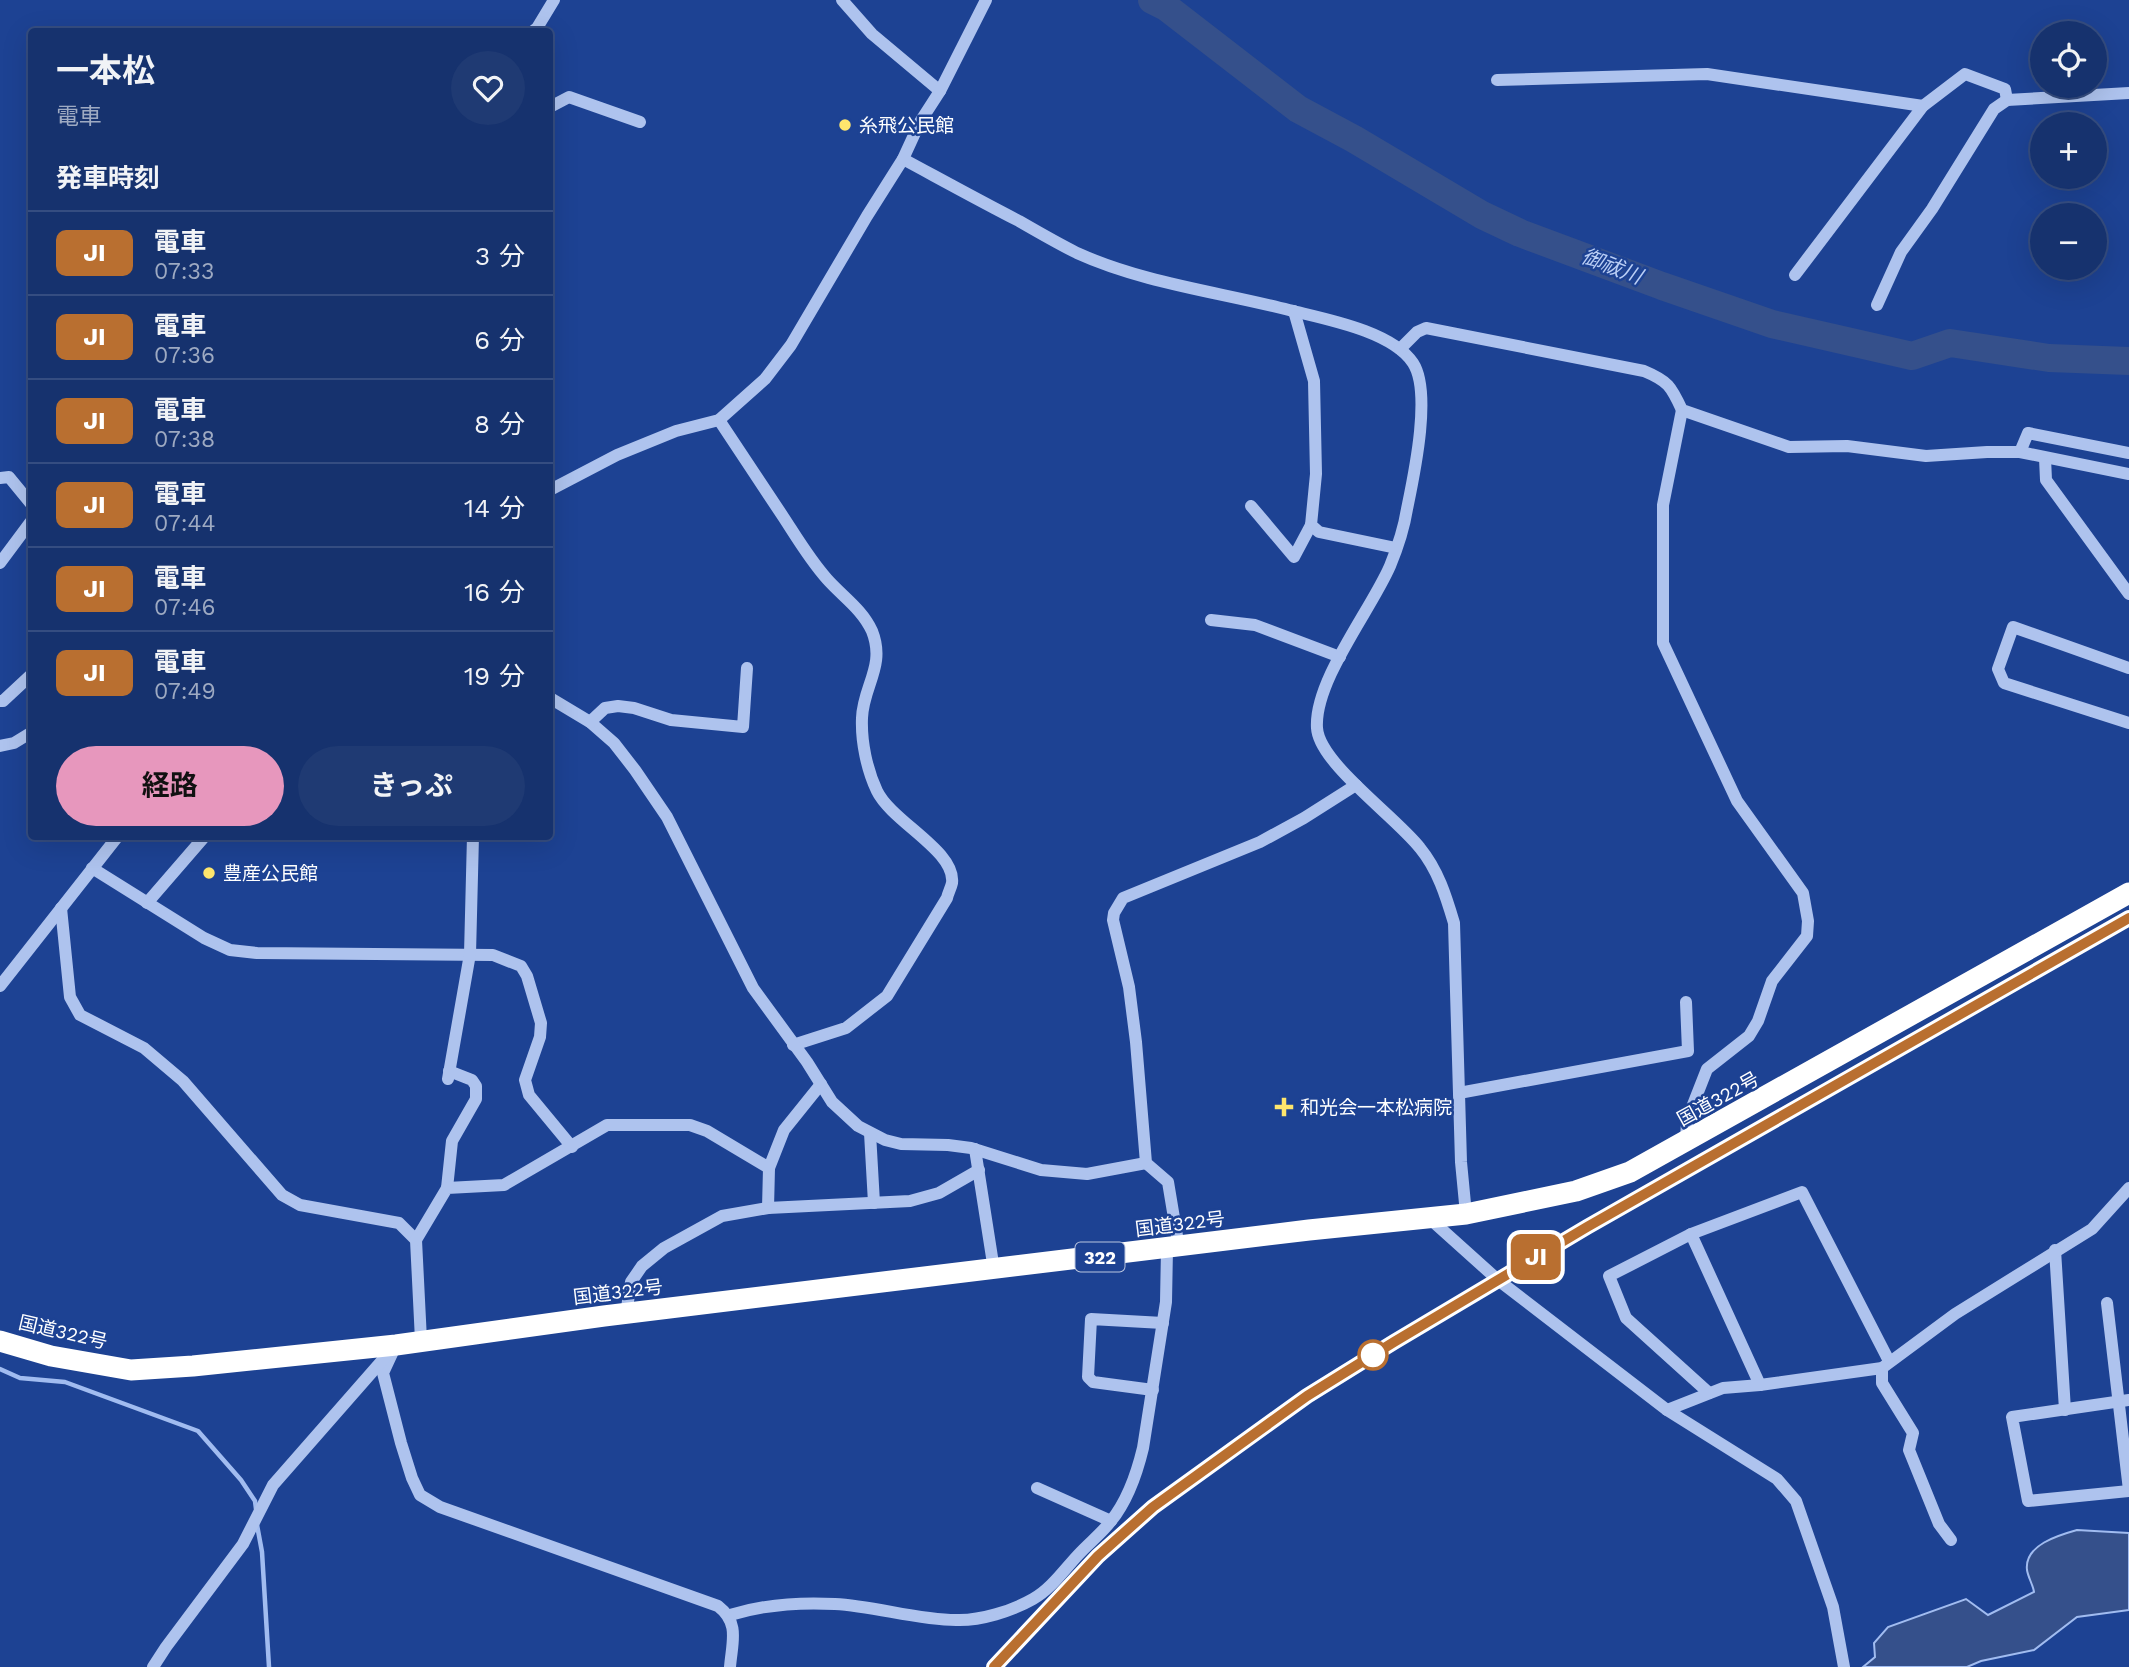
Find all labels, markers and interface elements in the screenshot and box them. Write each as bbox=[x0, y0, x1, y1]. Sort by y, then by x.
map controls bbox=[2030, 21, 2107, 280]
button: locate bbox=[2030, 21, 2107, 98]
text: 一本松 bbox=[56, 51, 155, 90]
button: heart bbox=[451, 51, 525, 125]
text: 電車 bbox=[56, 103, 102, 130]
button: + bbox=[2030, 112, 2107, 189]
place label: 糸飛公民館 bbox=[859, 114, 954, 137]
marker: 糸飛公民館 bbox=[837, 117, 853, 133]
text: 発車時刻 bbox=[56, 163, 160, 193]
button: − bbox=[2030, 203, 2107, 280]
text: 電車 bbox=[154, 227, 206, 257]
text: JI bbox=[83, 239, 106, 267]
text: 3 分 bbox=[475, 241, 525, 271]
water label: 御祓川 bbox=[1578, 243, 1648, 290]
text: 07:33 bbox=[154, 258, 214, 285]
text: 電車 bbox=[154, 311, 206, 341]
text: JI bbox=[83, 323, 106, 351]
text: 6 分 bbox=[474, 325, 525, 355]
text: 07:36 bbox=[154, 342, 215, 369]
text: 電車 bbox=[154, 395, 206, 425]
text: JI bbox=[83, 407, 106, 435]
text: 8 分 bbox=[474, 409, 525, 439]
text: 07:38 bbox=[154, 426, 215, 453]
text: 電車 bbox=[154, 479, 206, 509]
text: JI bbox=[83, 491, 106, 519]
text: 14 分 bbox=[464, 493, 525, 523]
text: 07:44 bbox=[154, 510, 216, 537]
text: 電車 bbox=[154, 563, 206, 593]
text: JI bbox=[83, 575, 106, 603]
text: 16 分 bbox=[464, 577, 525, 607]
text: 07:46 bbox=[154, 594, 216, 621]
text: 電車 bbox=[154, 647, 206, 677]
text: JI bbox=[83, 659, 106, 687]
text: 19 分 bbox=[464, 661, 525, 691]
text: 07:49 bbox=[154, 678, 216, 705]
button: 経路 bbox=[56, 746, 284, 826]
button: きっぷ bbox=[298, 746, 525, 826]
place label: 豊産公民館 bbox=[223, 862, 318, 885]
marker: 豊産公民館 bbox=[201, 865, 217, 881]
street label: 国道322号 bbox=[1673, 1067, 1763, 1131]
place label: 和光会一本松病院 bbox=[1300, 1096, 1452, 1119]
marker: 和光会一本松病院 bbox=[1274, 1097, 1294, 1117]
street label: 国道322号 bbox=[1134, 1207, 1226, 1241]
line badge: JI bbox=[1504, 1234, 1568, 1280]
road number: 322 bbox=[1076, 1242, 1124, 1272]
text: JI bbox=[1525, 1243, 1547, 1271]
street label: 国道322号 bbox=[572, 1275, 664, 1309]
street label: 国道322号 bbox=[16, 1311, 110, 1353]
unlabelled marker bbox=[1358, 1340, 1388, 1370]

